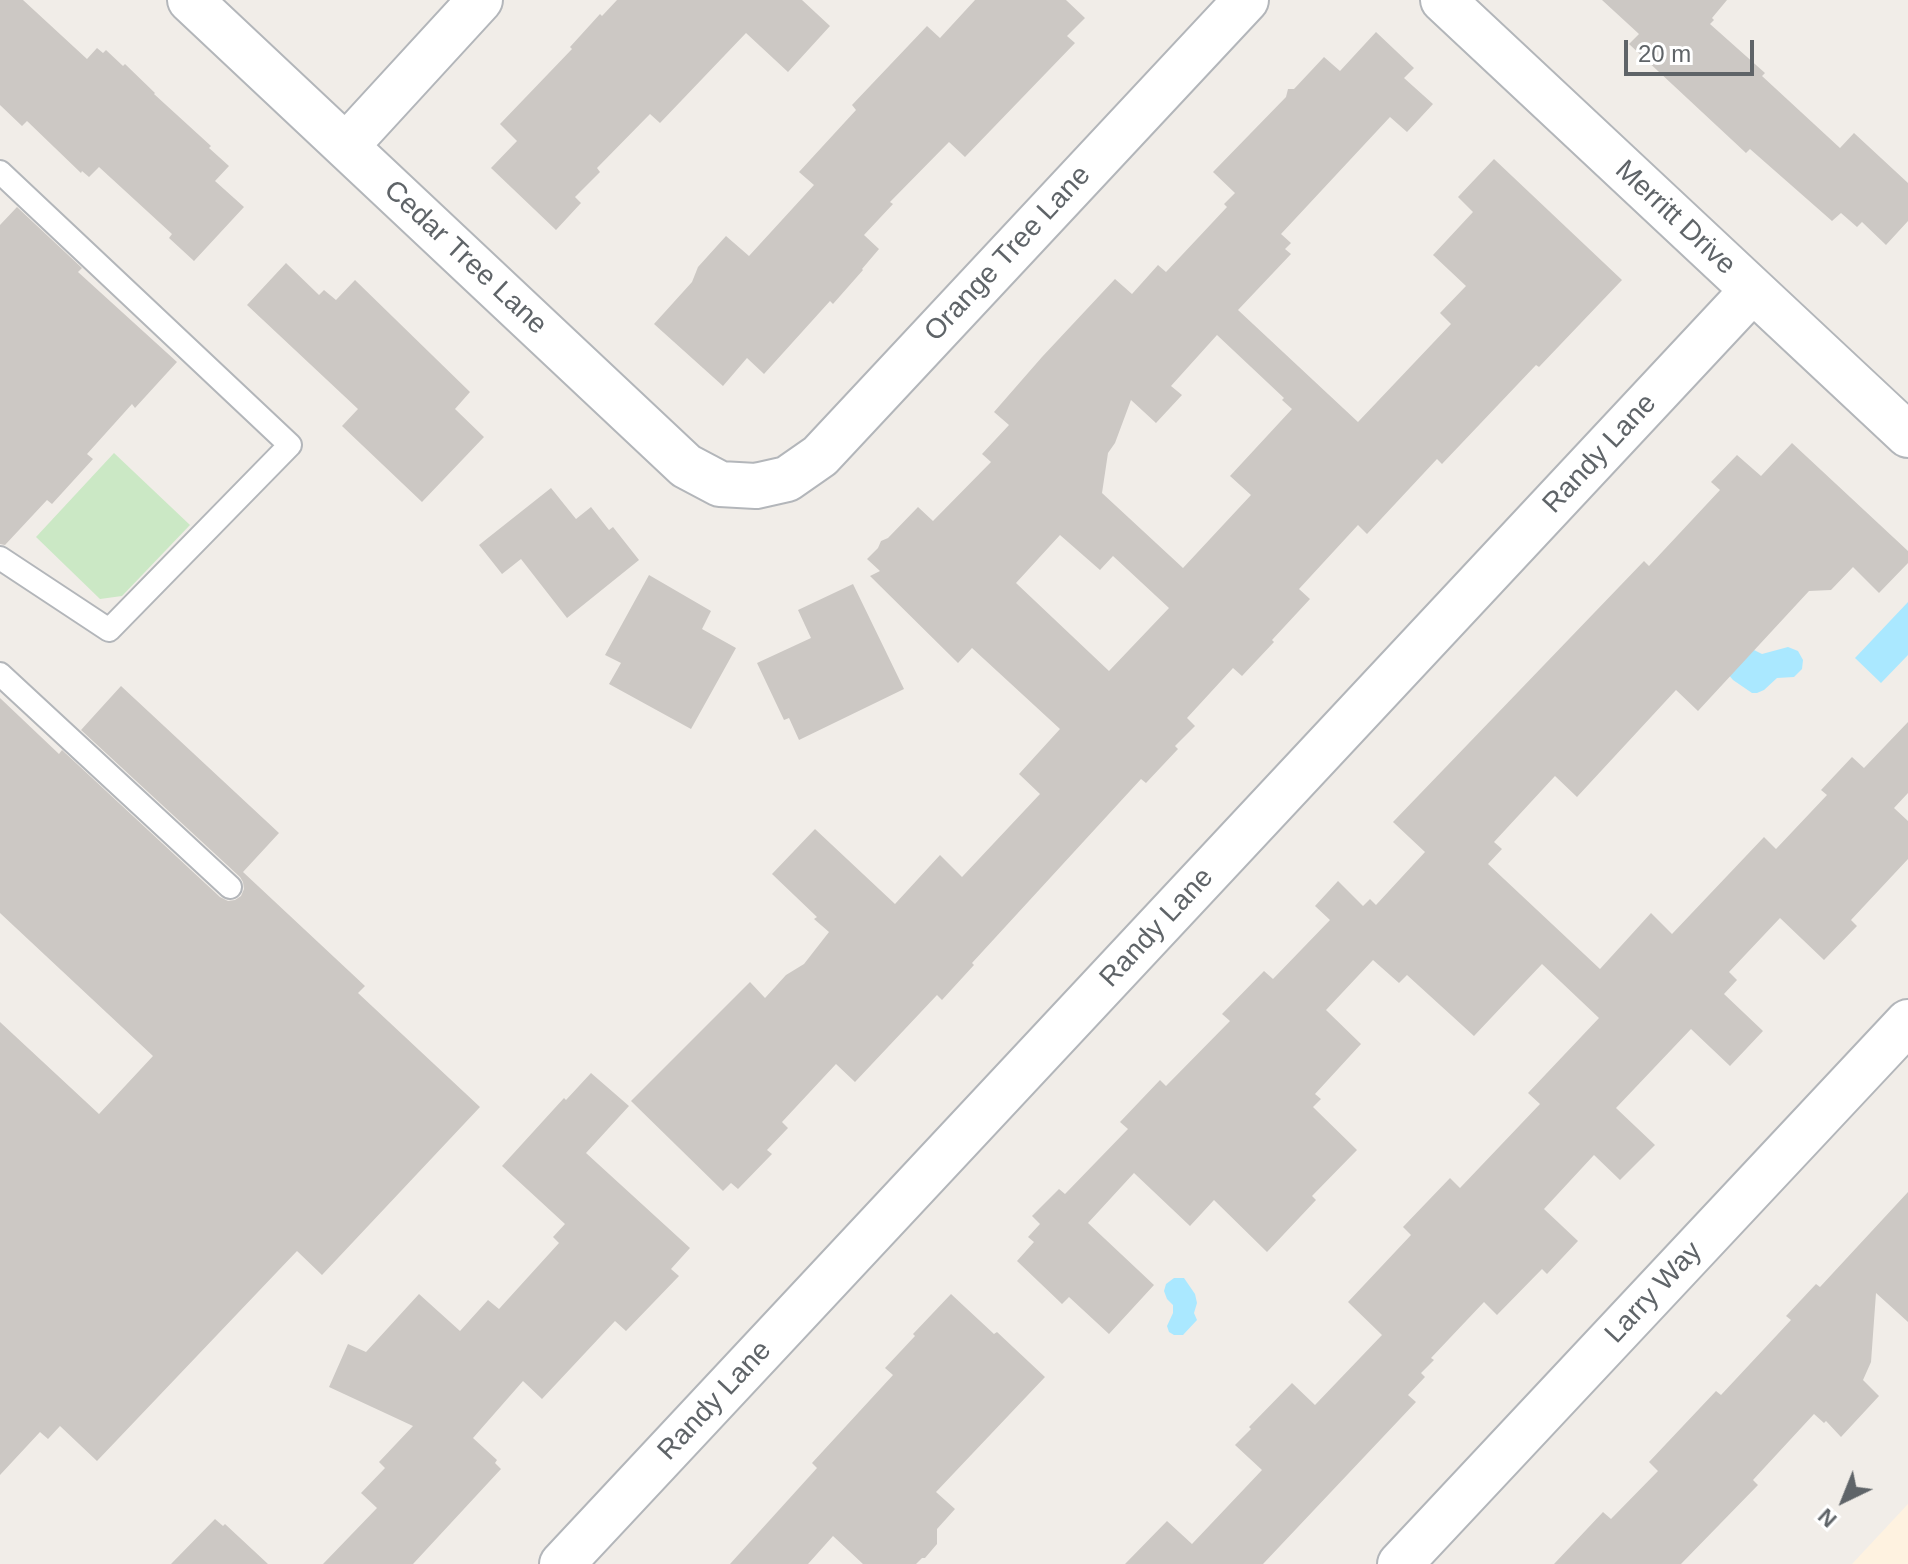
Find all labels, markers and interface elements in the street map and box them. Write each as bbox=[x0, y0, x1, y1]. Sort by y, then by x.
scale bar bbox=[1628, 24, 1758, 74]
text: 20 m bbox=[1638, 40, 1691, 67]
street label: Merritt Drive bbox=[1608, 154, 1742, 282]
street label: Orange Tree Lane bbox=[918, 159, 1098, 349]
street label: Cedar Tree Lane bbox=[377, 174, 553, 342]
street label: Randy Lane bbox=[1536, 387, 1664, 521]
street label: Randy Lane bbox=[1093, 861, 1221, 995]
street label: Larry Way bbox=[1599, 1235, 1709, 1351]
street label: Randy Lane bbox=[651, 1334, 779, 1468]
north arrow bbox=[1804, 1460, 1884, 1540]
text: N bbox=[1813, 1503, 1842, 1532]

